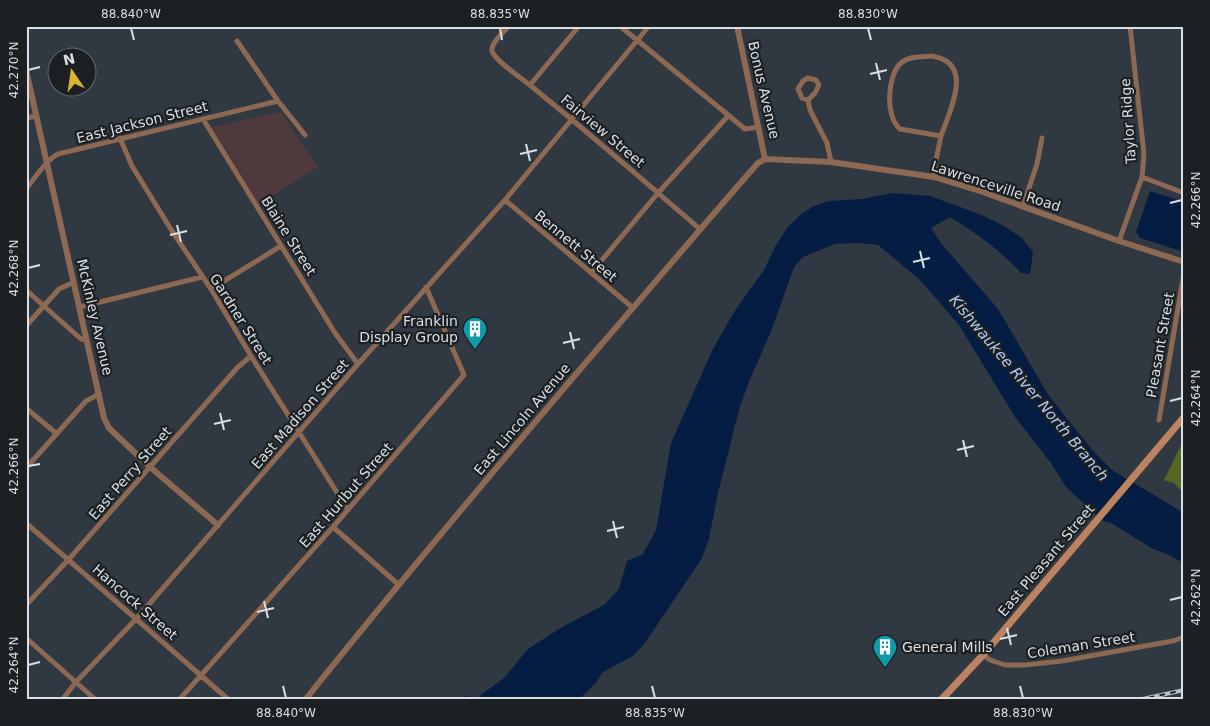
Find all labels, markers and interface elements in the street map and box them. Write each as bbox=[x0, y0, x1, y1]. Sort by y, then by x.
text: 88.840°W bbox=[101, 7, 161, 21]
text: 88.835°W bbox=[470, 7, 530, 21]
text: 88.830°W bbox=[838, 7, 898, 21]
street label: Bonus Avenue bbox=[745, 40, 783, 140]
text: 42.270°N bbox=[7, 42, 21, 98]
north arrow bbox=[48, 48, 98, 98]
text: N bbox=[62, 50, 77, 68]
street label: Taylor Ridge bbox=[1117, 78, 1139, 165]
street label: Fairview Street bbox=[558, 91, 648, 171]
street label: East Jackson Street bbox=[75, 98, 210, 146]
street label: Lawrenceville Road bbox=[929, 157, 1063, 215]
text: 42.266°N bbox=[1189, 172, 1203, 228]
street label: Blaine Street bbox=[258, 193, 320, 279]
street label: Bennett Street bbox=[532, 207, 621, 285]
text: 42.268°N bbox=[7, 240, 21, 296]
street label: McKinley Avenue bbox=[74, 257, 116, 377]
street label: Gardner Street bbox=[207, 271, 276, 368]
water label: Kishwaukee River North Branch bbox=[946, 291, 1112, 485]
street label: Pleasant Street bbox=[1143, 291, 1177, 399]
place label: Franklin Display Group bbox=[359, 313, 458, 345]
building icon: Franklin Display Group bbox=[462, 316, 488, 350]
street label: East Madison Street bbox=[248, 356, 352, 472]
street label: East Lincoln Avenue bbox=[471, 360, 573, 478]
text: 42.264°N bbox=[1189, 370, 1203, 426]
street label: East Perry Street bbox=[85, 423, 175, 523]
text: 42.266°N bbox=[7, 438, 21, 494]
street label: East Hurlbut Street bbox=[296, 439, 396, 551]
street label: East Pleasant Street bbox=[994, 500, 1098, 619]
street label: Hancock Street bbox=[89, 561, 181, 643]
text: 42.262°N bbox=[1189, 569, 1203, 625]
street label: Coleman Street bbox=[1026, 628, 1137, 661]
building icon: General Mills bbox=[872, 634, 898, 668]
text: 42.264°N bbox=[7, 637, 21, 693]
place label: General Mills bbox=[902, 639, 993, 655]
text: 88.840°W bbox=[256, 706, 316, 720]
text: 88.835°W bbox=[625, 706, 685, 720]
text: 88.830°W bbox=[993, 706, 1053, 720]

